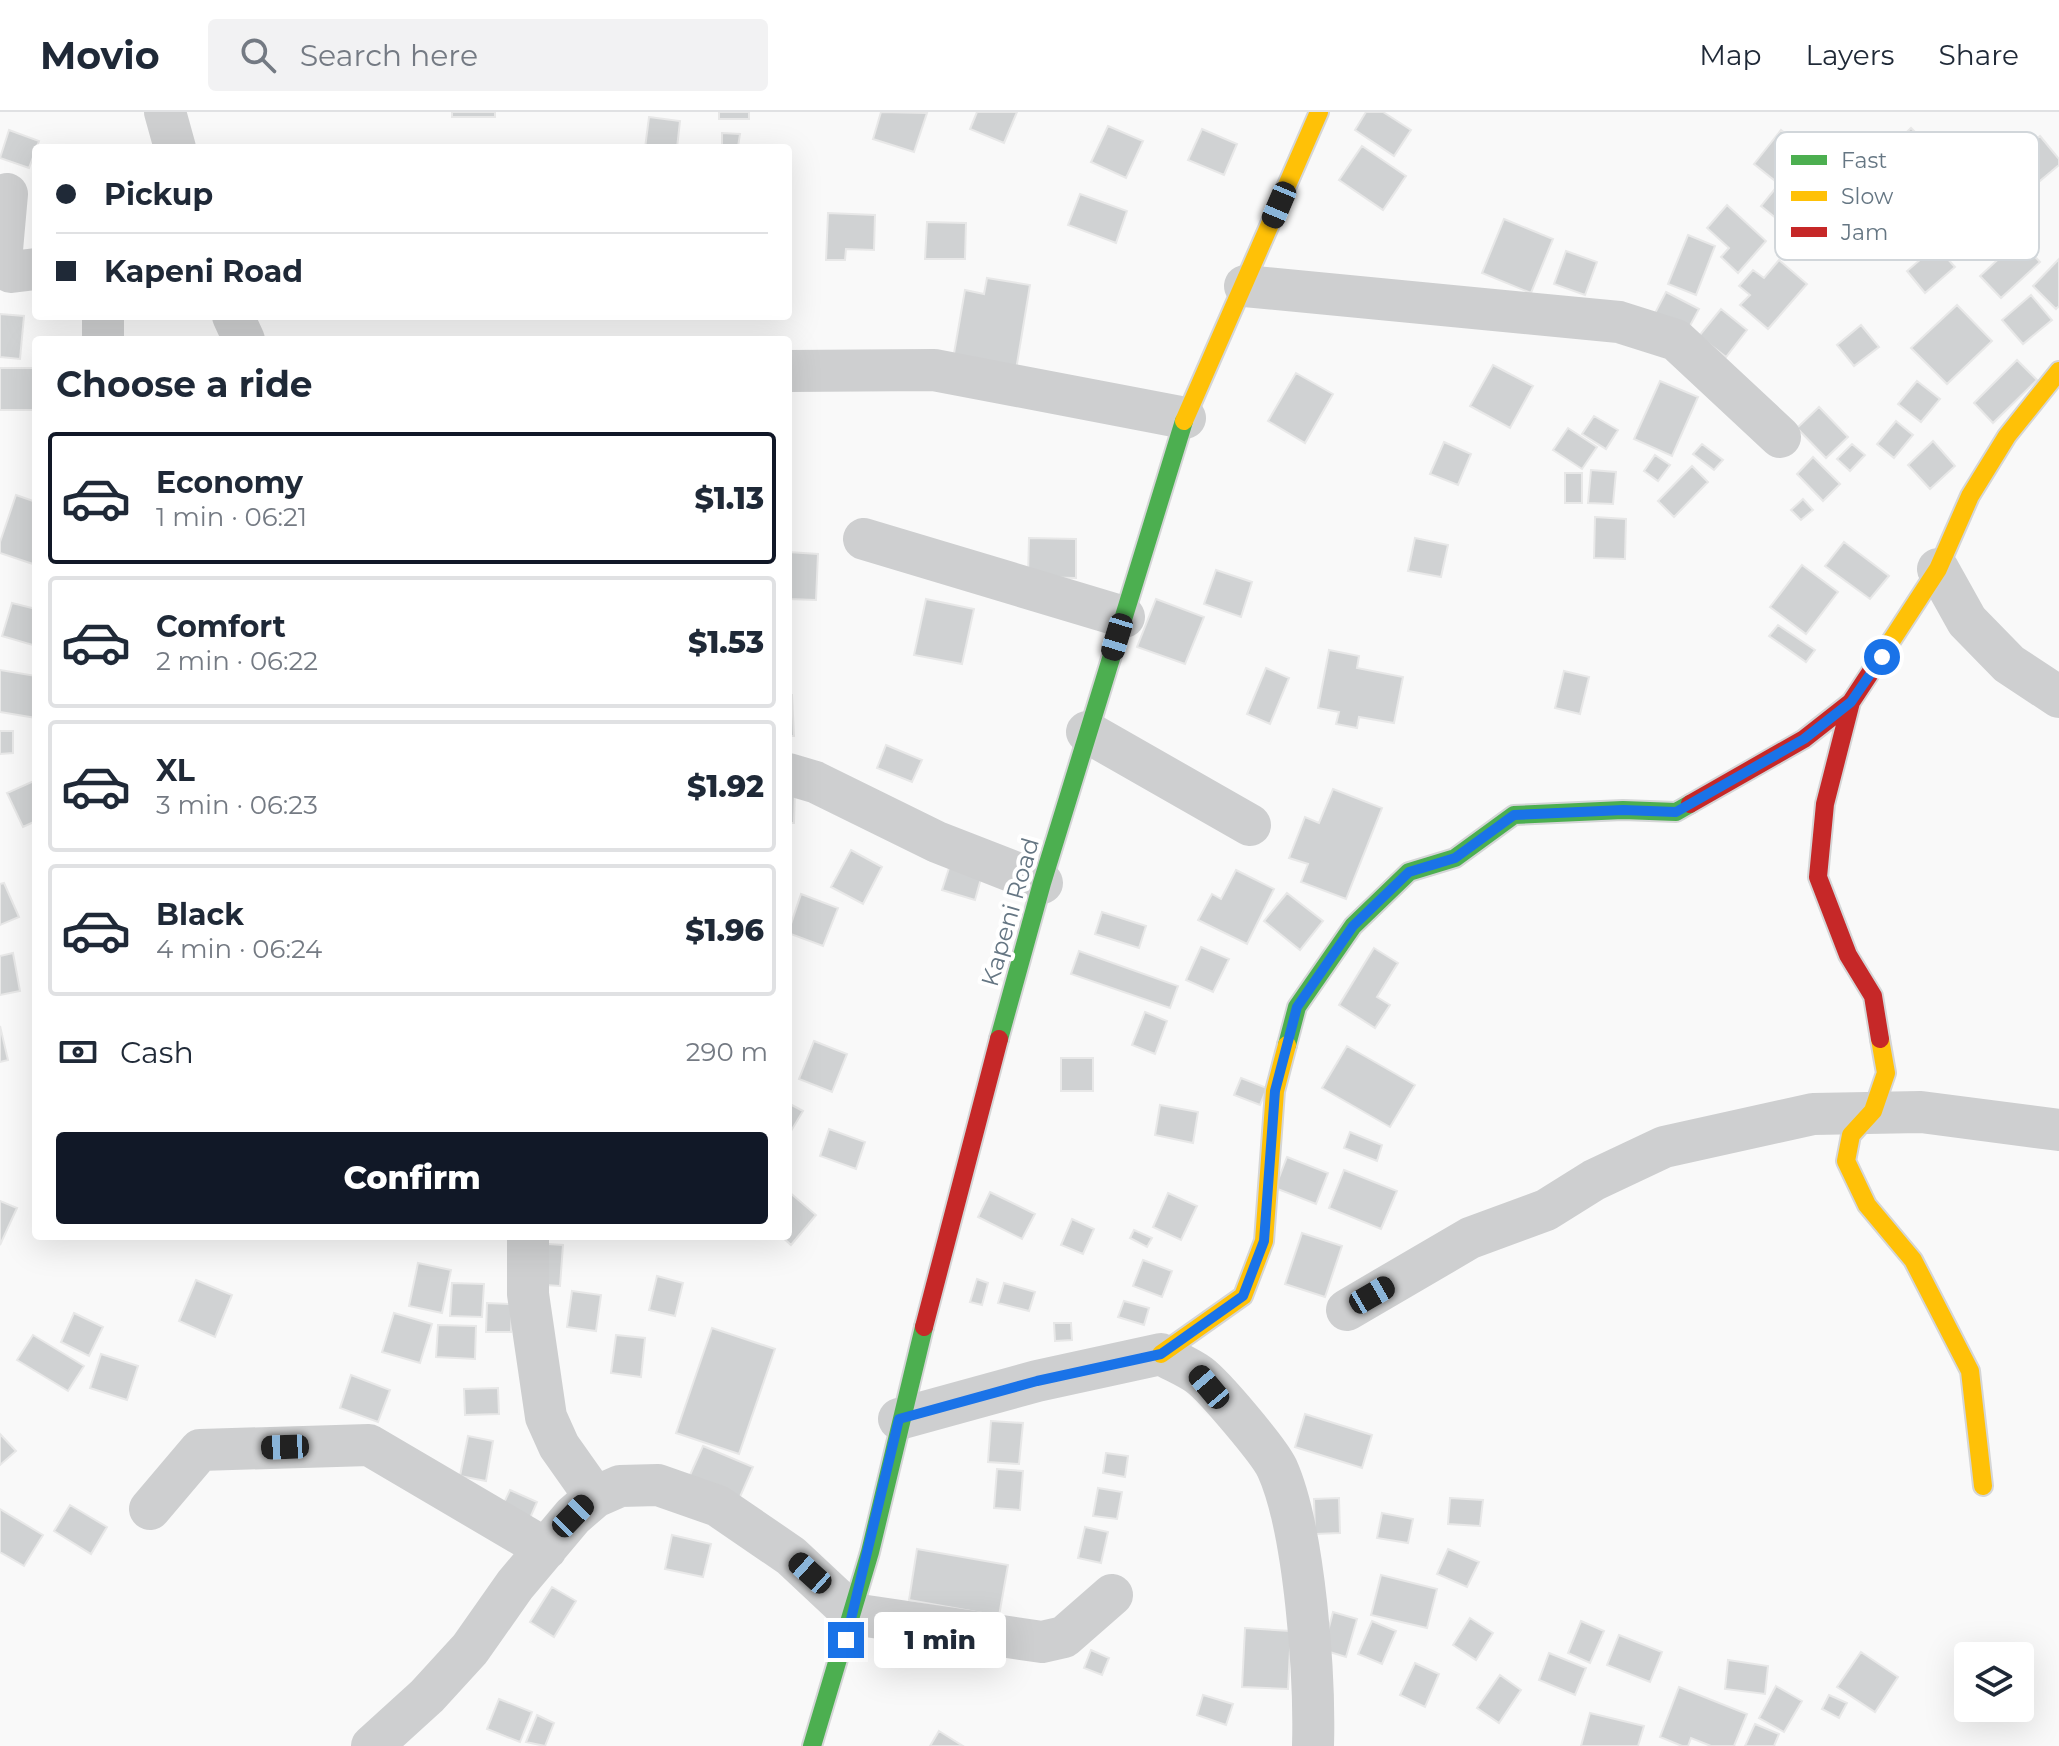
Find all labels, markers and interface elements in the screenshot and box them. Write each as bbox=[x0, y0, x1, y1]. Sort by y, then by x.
search box bbox=[208, 19, 768, 91]
text: Movio bbox=[40, 32, 160, 79]
icon: search bbox=[236, 33, 280, 77]
text: Search here bbox=[300, 37, 478, 74]
text: Map bbox=[1699, 38, 1762, 72]
text: Layers bbox=[1806, 38, 1895, 72]
text: Share bbox=[1939, 38, 2019, 72]
legend bbox=[1775, 132, 2039, 260]
text: Fast bbox=[1841, 147, 1887, 174]
text: Pickup bbox=[104, 176, 213, 213]
car bbox=[1259, 178, 1299, 232]
text: Slow bbox=[1841, 183, 1894, 210]
text: Jam bbox=[1840, 219, 1888, 246]
text: Kapeni Road bbox=[104, 253, 303, 290]
text: Choose a ride bbox=[56, 362, 313, 406]
icon: car bbox=[60, 462, 132, 534]
text: Economy bbox=[156, 464, 303, 501]
text: $1.13 bbox=[695, 480, 764, 517]
text: 1 min · 06:21 bbox=[156, 501, 307, 533]
icon: car bbox=[60, 606, 132, 678]
text: Comfort bbox=[156, 608, 286, 645]
car bbox=[1099, 611, 1135, 663]
text: $1.53 bbox=[688, 624, 764, 661]
route start bbox=[1864, 639, 1900, 675]
text: 2 min · 06:22 bbox=[156, 645, 318, 677]
icon: car bbox=[60, 750, 132, 822]
text: XL bbox=[156, 752, 195, 789]
text: $1.92 bbox=[687, 768, 764, 805]
text: 3 min · 06:23 bbox=[156, 789, 318, 821]
street label: Kapeni Road bbox=[975, 834, 1045, 990]
icon: car bbox=[60, 894, 132, 966]
text: Black bbox=[156, 896, 244, 933]
text: $1.96 bbox=[685, 912, 764, 949]
text: 4 min · 06:24 bbox=[156, 933, 322, 965]
icon: cash bbox=[56, 1030, 100, 1074]
text: Cash bbox=[120, 1034, 194, 1071]
text: 290 m bbox=[686, 1036, 768, 1068]
button: Confirm bbox=[56, 1132, 768, 1224]
car bbox=[1345, 1273, 1399, 1317]
car bbox=[1184, 1361, 1234, 1413]
car bbox=[261, 1434, 309, 1460]
car bbox=[548, 1490, 598, 1542]
car bbox=[784, 1548, 836, 1598]
callout: 1 min bbox=[874, 1612, 1006, 1668]
route end bbox=[828, 1622, 864, 1658]
text: 1 min bbox=[904, 1624, 976, 1656]
map controls bbox=[1954, 1642, 2034, 1722]
button: layers bbox=[1954, 1642, 2034, 1722]

